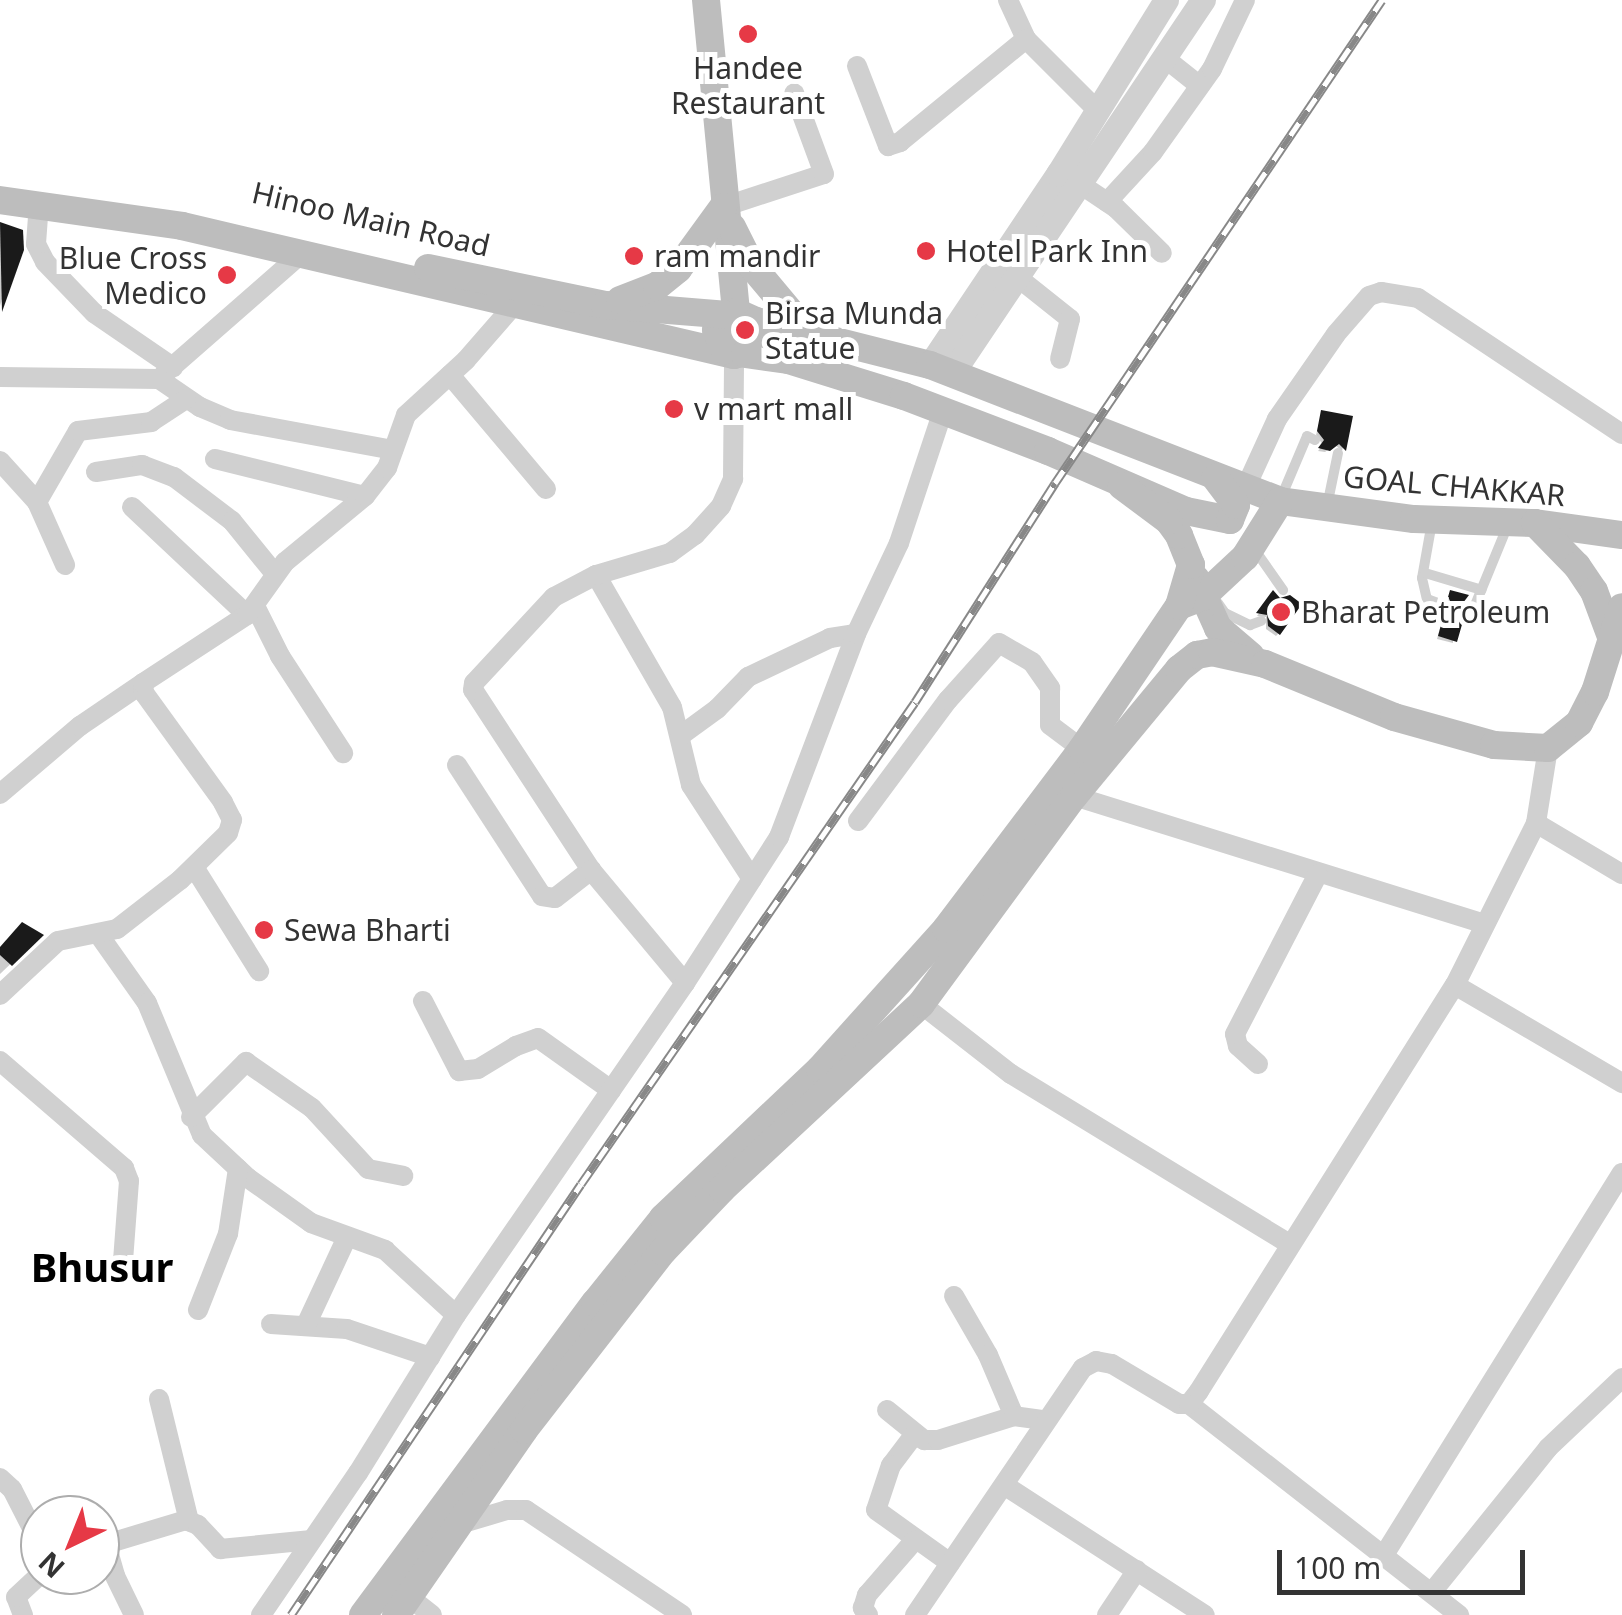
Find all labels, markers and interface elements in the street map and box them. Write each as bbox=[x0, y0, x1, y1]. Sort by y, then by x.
marker: Handee Restaurant bbox=[737, 23, 759, 45]
place label: Handee Restaurant bbox=[671, 50, 825, 120]
street label: Hinoo Main Road bbox=[249, 174, 493, 264]
place label: Hotel Park Inn bbox=[946, 233, 1148, 269]
place label: ram mandir bbox=[654, 238, 820, 274]
place label: Blue Cross Medico bbox=[59, 240, 207, 310]
marker: Hotel Park Inn bbox=[915, 240, 937, 262]
marker: ram mandir bbox=[623, 245, 645, 267]
marker: Blue Cross Medico bbox=[216, 264, 238, 286]
place label: Birsa Munda Statue bbox=[765, 295, 943, 366]
marker: Birsa Munda Statue bbox=[734, 319, 756, 341]
place label: v mart mall bbox=[694, 391, 853, 427]
marker: v mart mall bbox=[663, 398, 685, 420]
street label: GOAL CHAKKAR bbox=[1342, 458, 1566, 514]
place label: Bharat Petroleum bbox=[1301, 594, 1550, 630]
marker: Bharat Petroleum bbox=[1270, 601, 1292, 623]
place label: Sewa Bharti bbox=[284, 912, 451, 948]
marker: Sewa Bharti bbox=[253, 919, 275, 941]
district label: Bhusur bbox=[31, 1243, 173, 1291]
north arrow bbox=[20, 1495, 120, 1595]
scale bar bbox=[1282, 1530, 1530, 1592]
text: N bbox=[30, 1544, 72, 1587]
text: 100 m bbox=[1294, 1547, 1381, 1588]

